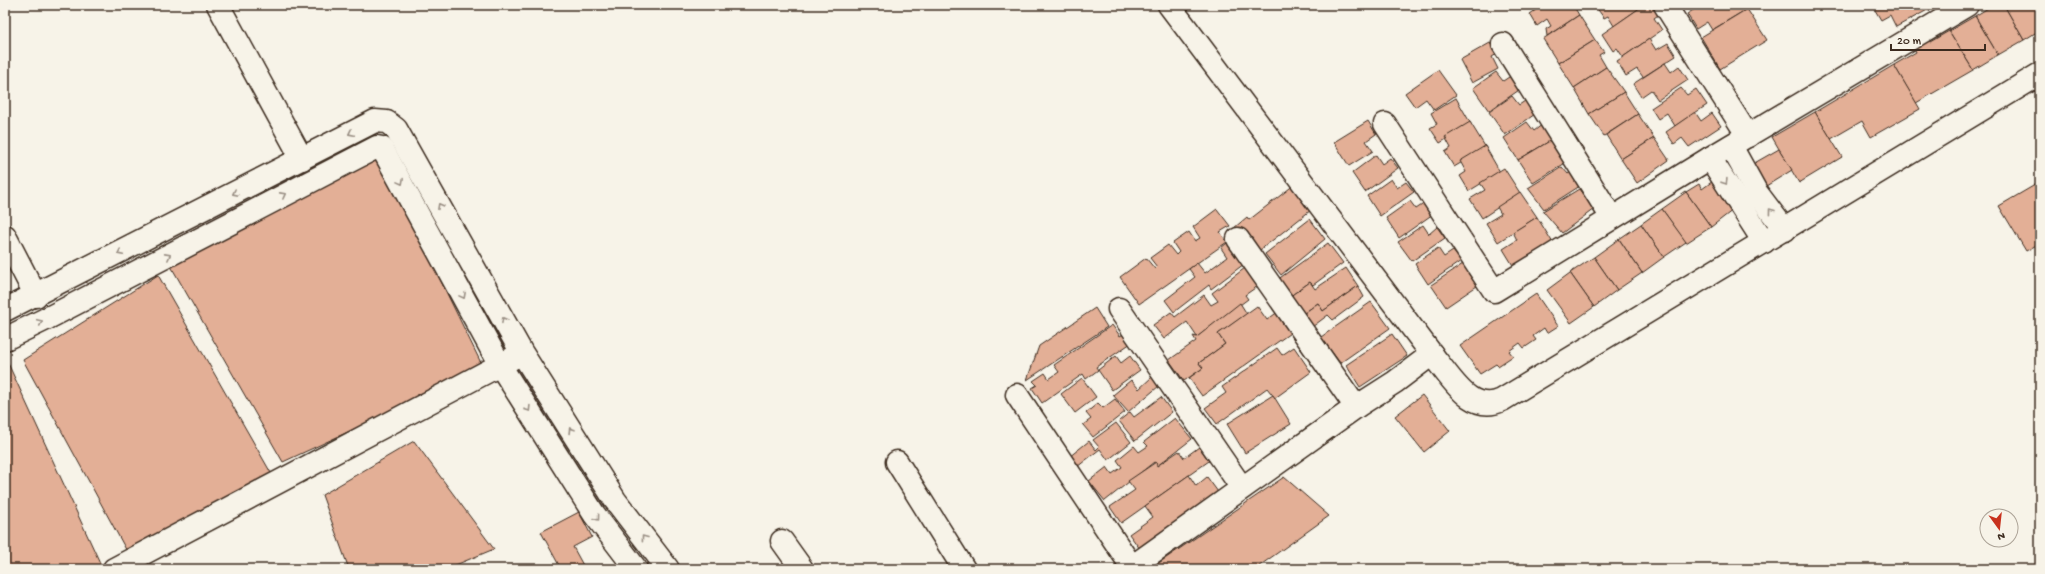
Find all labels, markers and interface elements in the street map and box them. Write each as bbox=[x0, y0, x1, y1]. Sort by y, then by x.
scale bar bbox=[1891, 26, 1985, 52]
text: 20 m bbox=[1897, 35, 1922, 49]
one-way arrow bbox=[348, 128, 355, 136]
one-way arrow bbox=[396, 178, 404, 185]
one-way arrow bbox=[1720, 178, 1728, 185]
one-way arrow bbox=[232, 188, 240, 196]
one-way arrow bbox=[279, 193, 287, 200]
one-way arrow bbox=[437, 203, 444, 210]
one-way arrow bbox=[1769, 209, 1776, 216]
one-way arrow bbox=[117, 248, 124, 255]
one-way arrow bbox=[164, 253, 171, 260]
one-way arrow bbox=[458, 292, 466, 299]
one-way arrow bbox=[501, 316, 508, 324]
one-way arrow bbox=[36, 319, 44, 327]
one-way arrow bbox=[523, 405, 530, 412]
one-way arrow bbox=[569, 428, 576, 435]
north arrow bbox=[1979, 508, 2019, 548]
one-way arrow bbox=[593, 514, 600, 521]
text: N bbox=[1996, 529, 2006, 542]
one-way arrow bbox=[641, 535, 649, 542]

